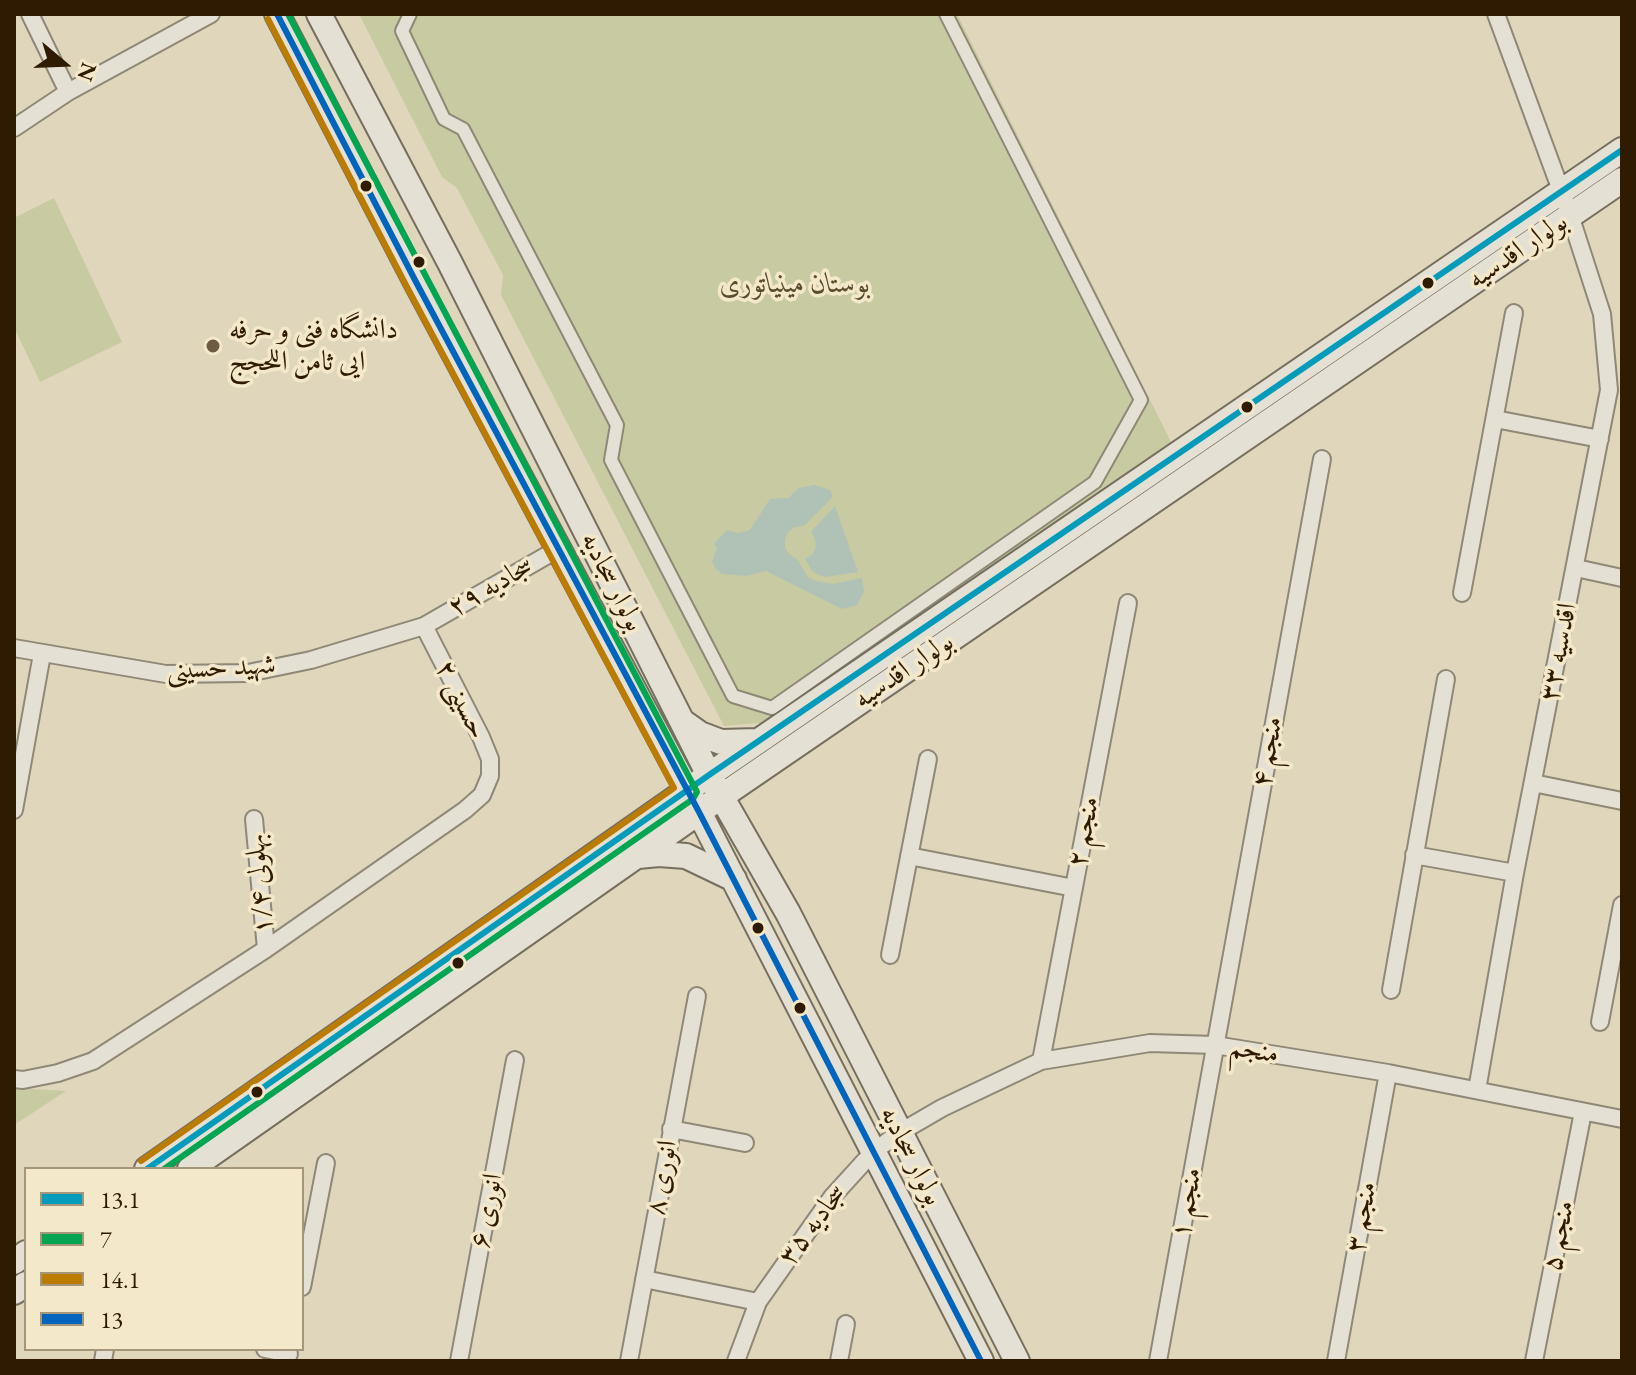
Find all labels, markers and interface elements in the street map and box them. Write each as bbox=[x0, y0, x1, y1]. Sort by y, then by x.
north arrow bbox=[24, 24, 104, 104]
text: N bbox=[71, 59, 104, 85]
unlabelled marker bbox=[358, 178, 374, 194]
street label: بولوار اقدسیه bbox=[1462, 205, 1574, 297]
unlabelled marker bbox=[411, 254, 427, 270]
park label: بوستان مینیاتوری bbox=[719, 267, 871, 301]
unlabelled marker bbox=[1420, 275, 1436, 291]
place label: دانشگاه فنی و حرفه ایی ثامن اللحجج bbox=[229, 313, 398, 379]
marker: دانشگاه فنی و حرفه ایی ثامن اللحجج bbox=[204, 337, 222, 355]
unlabelled marker bbox=[1239, 399, 1255, 415]
street label: بولوار سجادیه bbox=[573, 527, 651, 637]
street label: سجادیه ۲۹ bbox=[442, 549, 540, 625]
street label: اقدسیه ۳۳ bbox=[1533, 600, 1585, 704]
street label: بولوار اقدسیه bbox=[848, 625, 960, 717]
street label: شهید حسینی bbox=[165, 648, 277, 688]
street label: حسینی ۲ bbox=[428, 655, 494, 745]
street label: منجم ۴ bbox=[1245, 714, 1291, 790]
street label: منجم ۲ bbox=[1061, 794, 1107, 870]
street label: بهلولی ۱/۴ bbox=[239, 832, 281, 936]
unlabelled marker bbox=[750, 920, 766, 936]
unlabelled marker bbox=[450, 955, 466, 971]
unlabelled marker bbox=[792, 1000, 808, 1016]
street label: منجم bbox=[1227, 1031, 1281, 1071]
unlabelled marker bbox=[249, 1084, 265, 1100]
street label: بولوار سجادیه bbox=[872, 1101, 950, 1211]
street label: انوری ۸ bbox=[639, 1138, 685, 1218]
street label: منجم ۱ bbox=[1164, 1165, 1210, 1241]
legend bbox=[24, 1167, 304, 1351]
street label: انوری ۶ bbox=[463, 1171, 511, 1251]
street label: سجادیه ۳۵ bbox=[772, 1178, 854, 1272]
street label: منجم ۳ bbox=[1339, 1179, 1385, 1255]
text: 13.1 bbox=[100, 1184, 140, 1215]
street label: منجم ۵ bbox=[1536, 1198, 1582, 1274]
text: 7 bbox=[100, 1224, 112, 1255]
text: 14.1 bbox=[100, 1264, 140, 1295]
text: 13 bbox=[100, 1304, 123, 1335]

